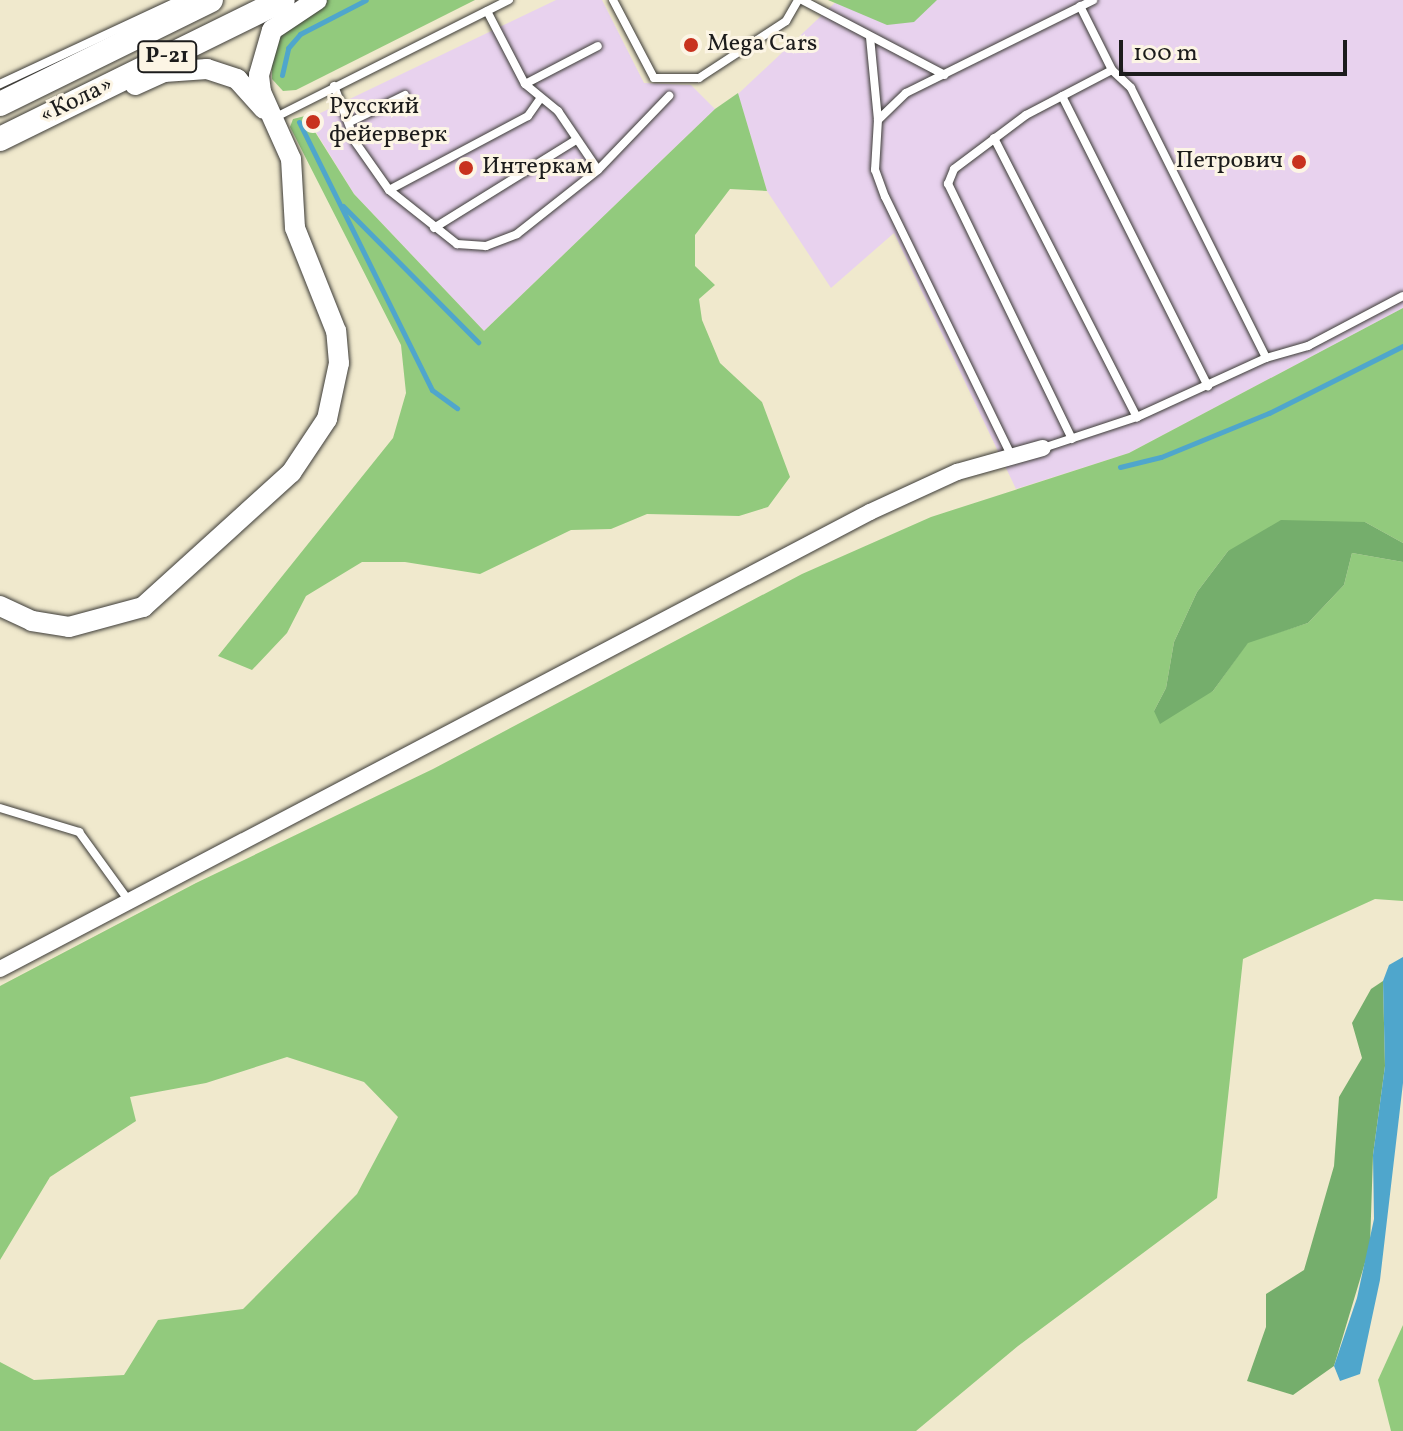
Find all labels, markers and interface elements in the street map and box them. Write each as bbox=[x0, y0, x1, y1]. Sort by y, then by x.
scale bar bbox=[1123, 24, 1351, 74]
place label: Mega Cars bbox=[707, 31, 817, 59]
marker: Mega Cars bbox=[682, 36, 700, 54]
text: 100 m bbox=[1133, 37, 1198, 71]
road number: Р-21 bbox=[137, 39, 197, 75]
street label: «Кола» bbox=[36, 71, 118, 131]
place label: Русский фейерверк bbox=[329, 94, 447, 150]
marker: Русский фейерверк bbox=[304, 113, 322, 131]
place label: Петрович bbox=[1176, 148, 1283, 176]
marker: Петрович bbox=[1290, 153, 1308, 171]
place label: Интеркам bbox=[482, 154, 593, 182]
marker: Интеркам bbox=[457, 159, 475, 177]

